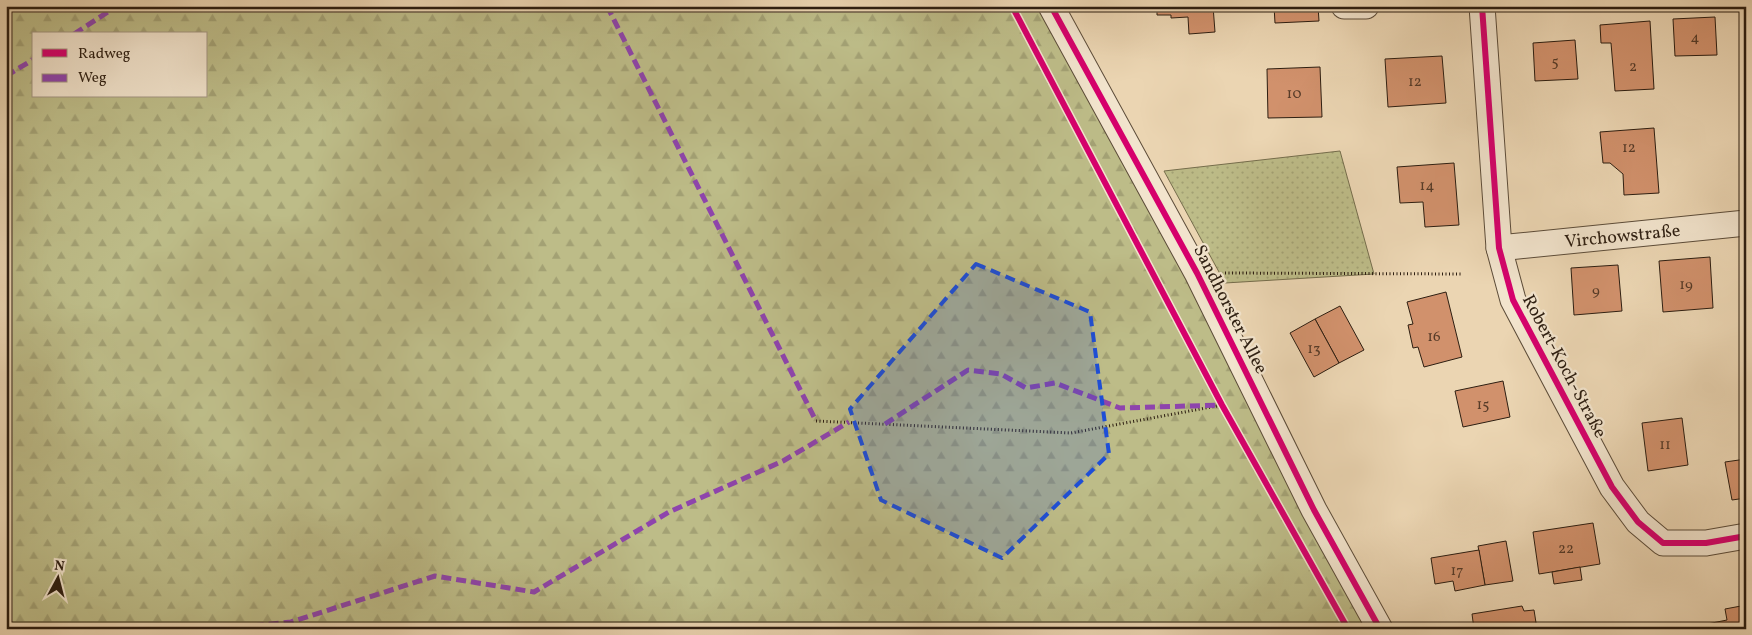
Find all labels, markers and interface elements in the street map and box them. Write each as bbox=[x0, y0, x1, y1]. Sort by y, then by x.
house number: 4 bbox=[1691, 28, 1700, 49]
legend bbox=[32, 32, 208, 98]
text: Radweg bbox=[78, 44, 131, 65]
house number: 5 bbox=[1551, 52, 1559, 73]
house number: 2 bbox=[1629, 57, 1637, 78]
text: Weg bbox=[78, 68, 107, 89]
house number: 12 bbox=[1408, 72, 1422, 93]
house number: 10 bbox=[1287, 84, 1301, 105]
house number: 12 bbox=[1622, 138, 1636, 159]
house number: 14 bbox=[1420, 176, 1434, 197]
street label: Virchowstraße bbox=[1564, 219, 1681, 255]
street label: Sandhorster Allee bbox=[1186, 241, 1273, 378]
house number: 19 bbox=[1679, 275, 1693, 296]
house number: 9 bbox=[1592, 281, 1600, 302]
street label: Robert-Koch-Straße bbox=[1515, 291, 1612, 443]
house number: 16 bbox=[1427, 327, 1441, 348]
house number: 13 bbox=[1307, 339, 1321, 360]
house number: 15 bbox=[1476, 395, 1490, 416]
house number: 11 bbox=[1659, 435, 1671, 456]
house number: 22 bbox=[1558, 539, 1574, 560]
north arrow bbox=[32, 552, 82, 602]
text: N bbox=[53, 557, 66, 577]
house number: 17 bbox=[1450, 561, 1464, 582]

